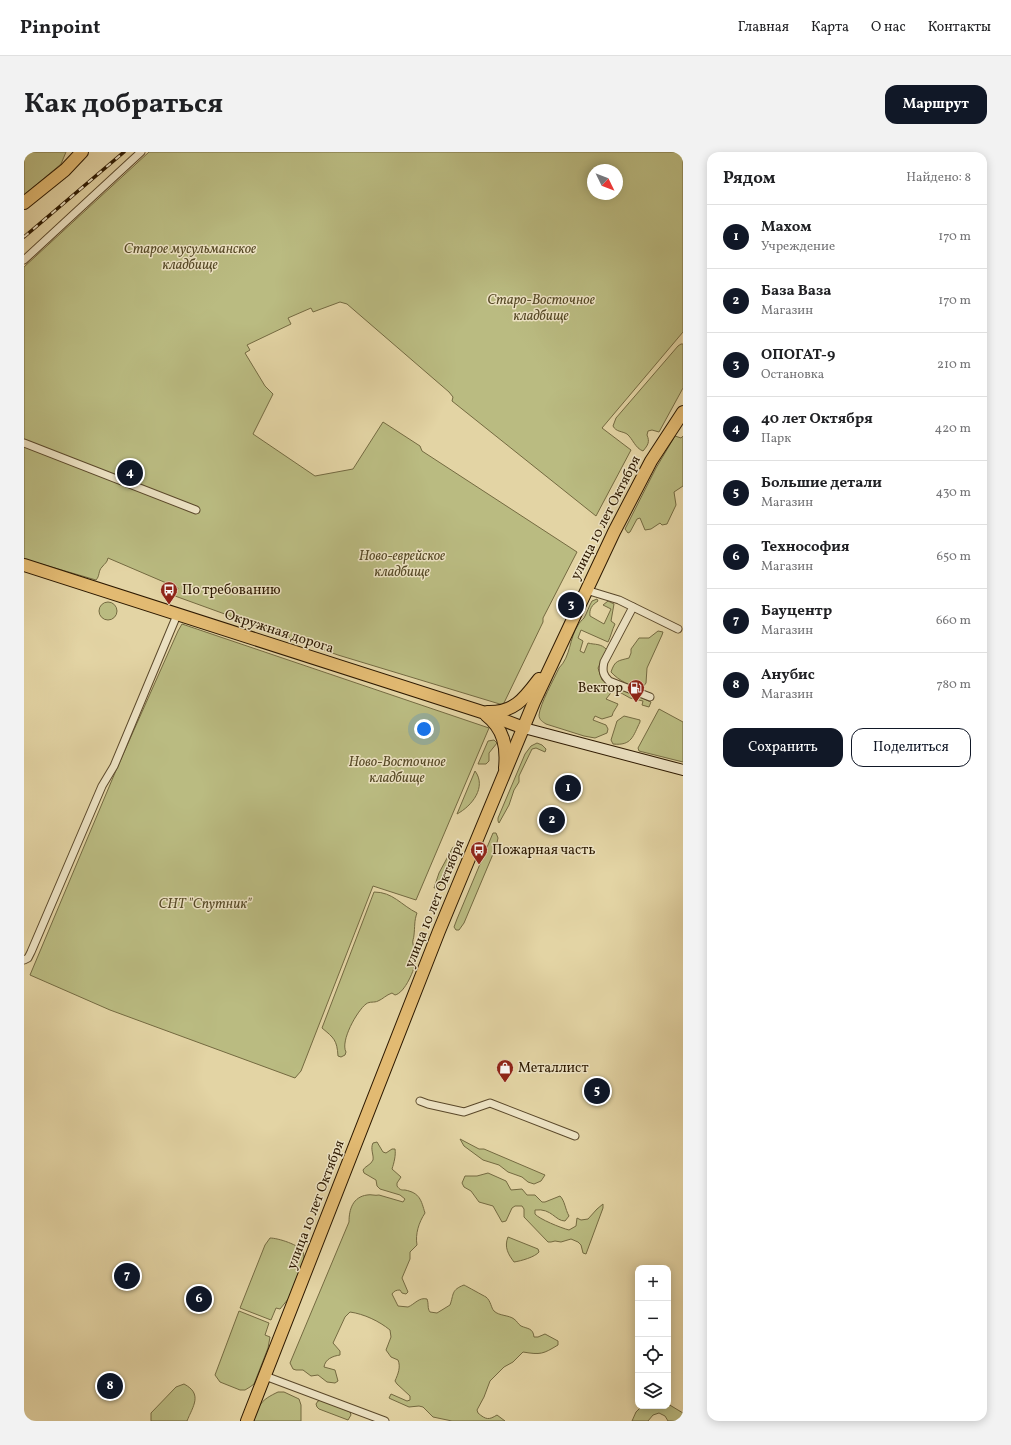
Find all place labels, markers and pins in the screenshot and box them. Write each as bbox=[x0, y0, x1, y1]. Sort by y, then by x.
pin: 4 bbox=[117, 458, 143, 488]
bus stop icon: По требованию bbox=[159, 580, 179, 605]
place label: По требованию bbox=[182, 581, 281, 600]
pin: 3 bbox=[558, 590, 584, 620]
fuel station icon: Вектор bbox=[626, 678, 646, 703]
place label: Вектор bbox=[578, 679, 623, 698]
pin: 1 bbox=[555, 773, 581, 803]
pin: 2 bbox=[539, 805, 565, 835]
bus stop icon: Пожарная часть bbox=[469, 840, 489, 865]
place label: Пожарная часть bbox=[492, 841, 595, 860]
shop icon: Металлист bbox=[495, 1058, 515, 1083]
place label: Металлист bbox=[518, 1059, 588, 1078]
pin: 5 bbox=[584, 1076, 610, 1106]
pin: 7 bbox=[114, 1261, 140, 1291]
pin: 6 bbox=[186, 1284, 212, 1314]
pin: 8 bbox=[97, 1371, 123, 1401]

